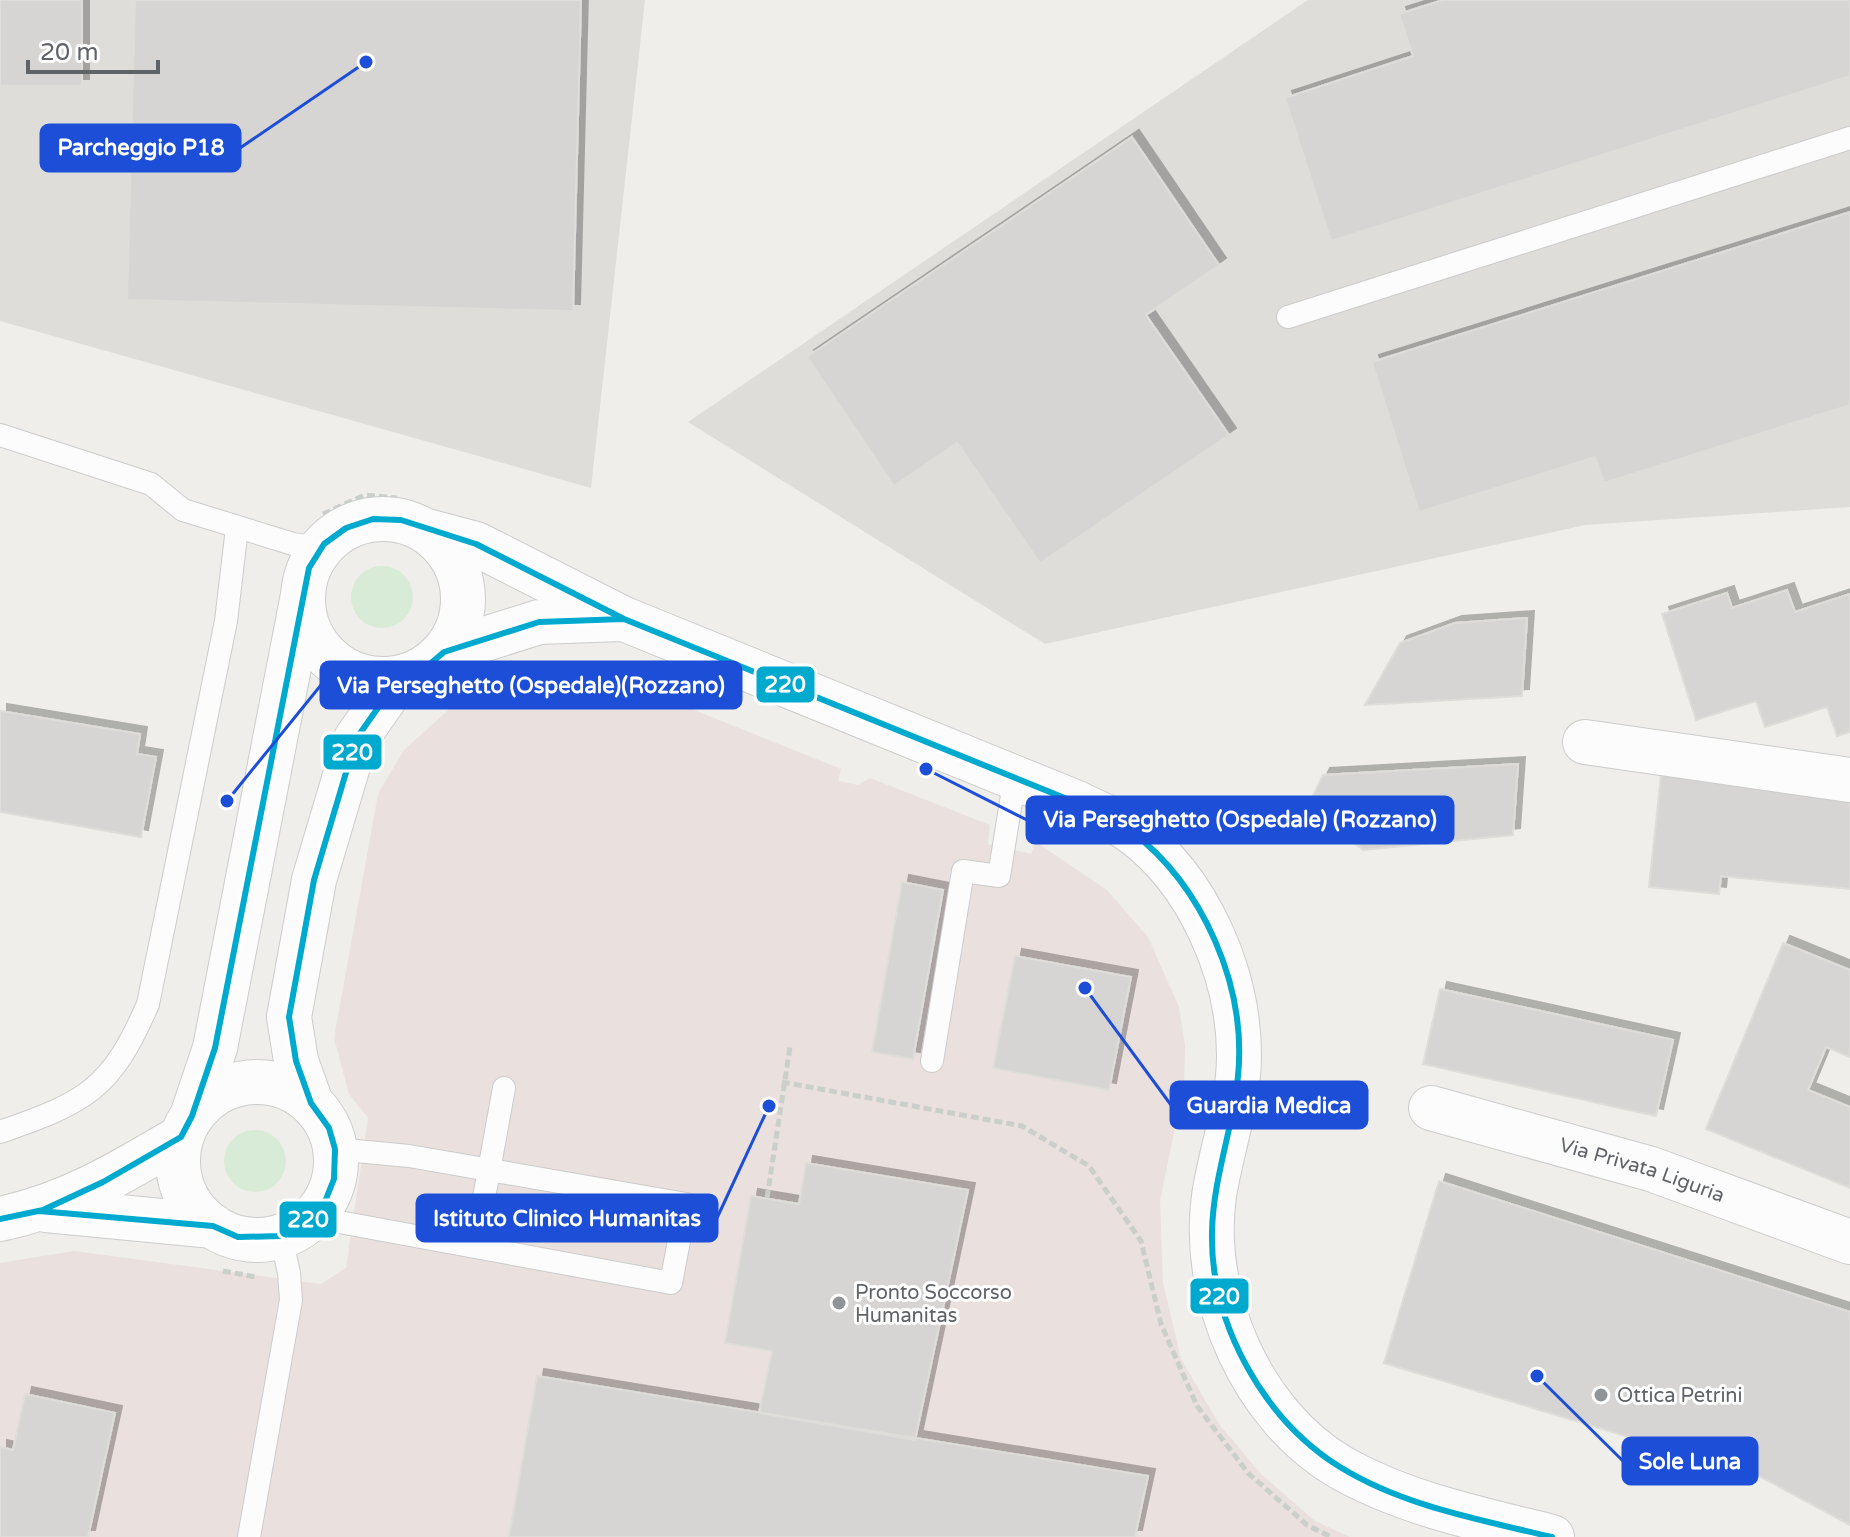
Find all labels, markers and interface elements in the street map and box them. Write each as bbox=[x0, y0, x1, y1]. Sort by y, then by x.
scale bar bbox=[28, 24, 158, 74]
text: 20 m bbox=[40, 38, 98, 67]
callout: Parcheggio P18 bbox=[41, 125, 240, 171]
text: Parcheggio P18 bbox=[57, 135, 225, 161]
callout: Via Perseghetto (Ospedale)(Rozzano) bbox=[321, 662, 741, 708]
line badge: 220 bbox=[755, 665, 816, 704]
text: 220 bbox=[764, 672, 806, 698]
text: Via Perseghetto (Ospedale)(Rozzano) bbox=[337, 673, 725, 699]
line badge: 220 bbox=[322, 733, 383, 771]
text: 220 bbox=[331, 740, 373, 766]
callout: Via Perseghetto (Ospedale) (Rozzano) bbox=[1027, 797, 1453, 843]
text: Via Perseghetto (Ospedale) (Rozzano) bbox=[1043, 807, 1437, 833]
callout: Guardia Medica bbox=[1171, 1082, 1367, 1128]
text: Guardia Medica bbox=[1187, 1093, 1351, 1119]
street label: Via Privata Liguria bbox=[1557, 1133, 1728, 1208]
callout: Istituto Clinico Humanitas bbox=[417, 1195, 717, 1241]
line badge: 220 bbox=[278, 1200, 338, 1239]
text: Istituto Clinico Humanitas bbox=[433, 1206, 701, 1232]
text: 220 bbox=[287, 1207, 329, 1233]
line badge: 220 bbox=[1189, 1277, 1250, 1315]
place label: Pronto Soccorso Humanitas bbox=[855, 1281, 1012, 1328]
text: 220 bbox=[1198, 1284, 1240, 1310]
marker: Pronto Soccorso Humanitas bbox=[830, 1294, 848, 1312]
place label: Ottica Petrini bbox=[1617, 1384, 1743, 1408]
marker: Ottica Petrini bbox=[1592, 1386, 1610, 1404]
callout: Sole Luna bbox=[1623, 1438, 1757, 1484]
text: Sole Luna bbox=[1639, 1449, 1741, 1475]

